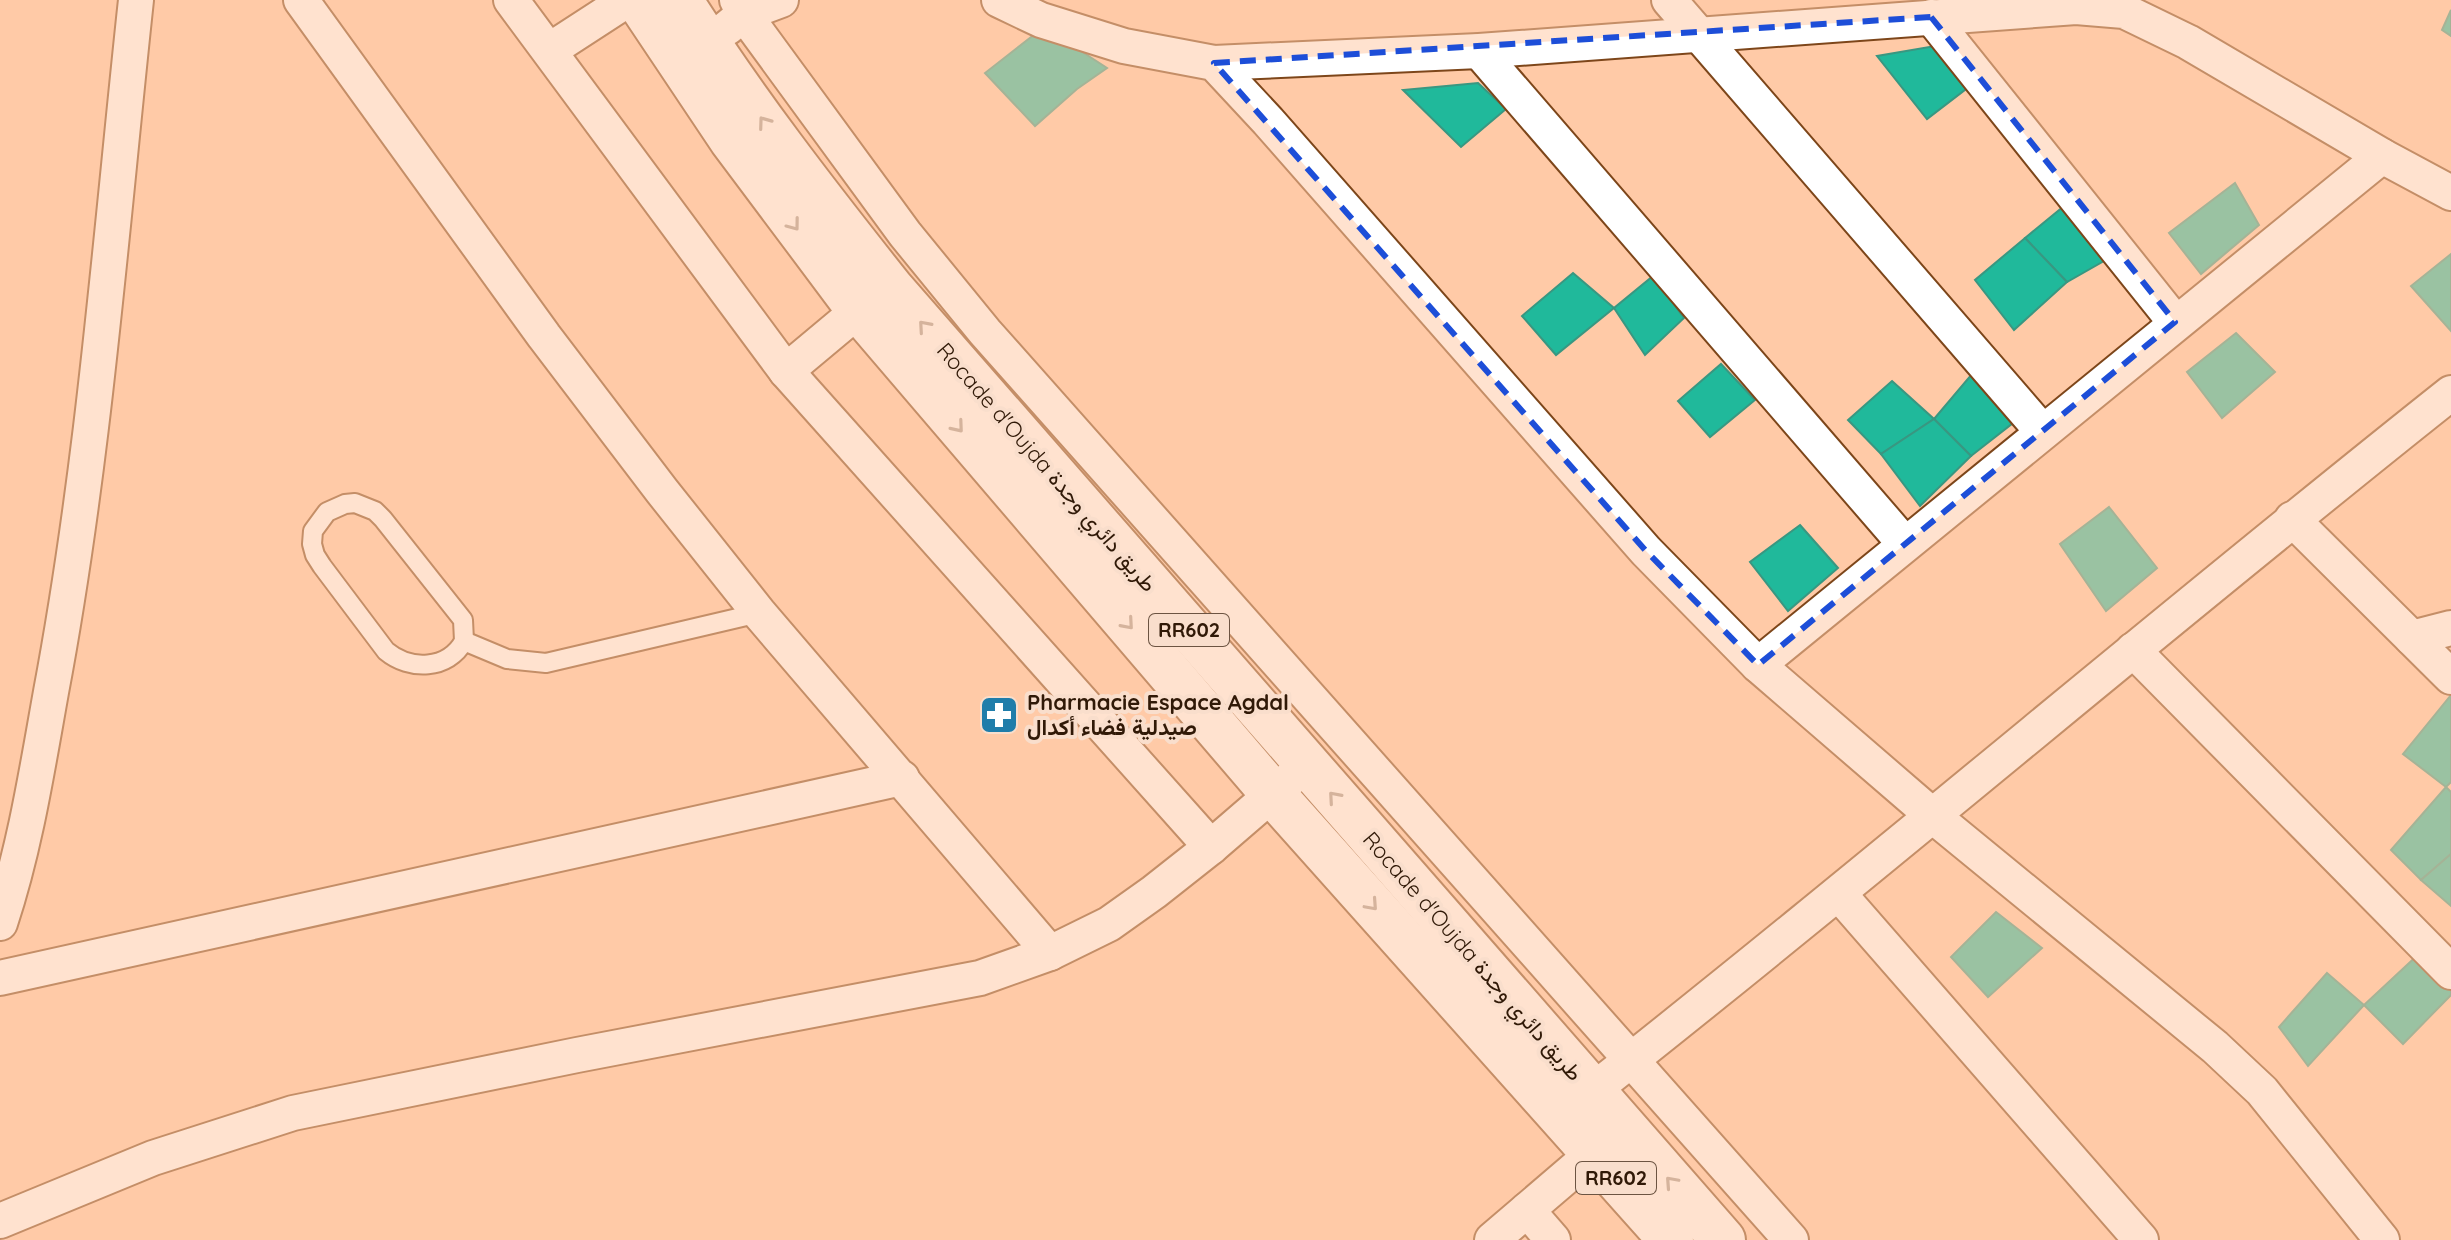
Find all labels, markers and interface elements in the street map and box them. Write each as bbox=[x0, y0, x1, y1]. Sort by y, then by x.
one-way arrow bbox=[759, 116, 773, 130]
one-way arrow bbox=[785, 216, 799, 231]
one-way arrow bbox=[919, 321, 934, 336]
street label: Rocade d'Oujda طريق دائري وجدة bbox=[927, 336, 1163, 601]
one-way arrow bbox=[948, 418, 963, 433]
one-way arrow bbox=[1118, 614, 1132, 629]
road number: RR602 bbox=[1149, 614, 1229, 646]
place label: Pharmacie Espace Agdal صيدلية فضاء أكدال bbox=[1027, 688, 1289, 741]
pharmacy icon: Pharmacie Espace Agdal صيدلية فضاء أكدال bbox=[978, 694, 1020, 736]
one-way arrow bbox=[1329, 791, 1344, 806]
street label: Rocade d'Oujda طريق دائري وجدة bbox=[1353, 825, 1589, 1090]
one-way arrow bbox=[1362, 895, 1376, 910]
road number: RR602 bbox=[1576, 1162, 1656, 1194]
one-way arrow bbox=[1667, 1176, 1681, 1191]

